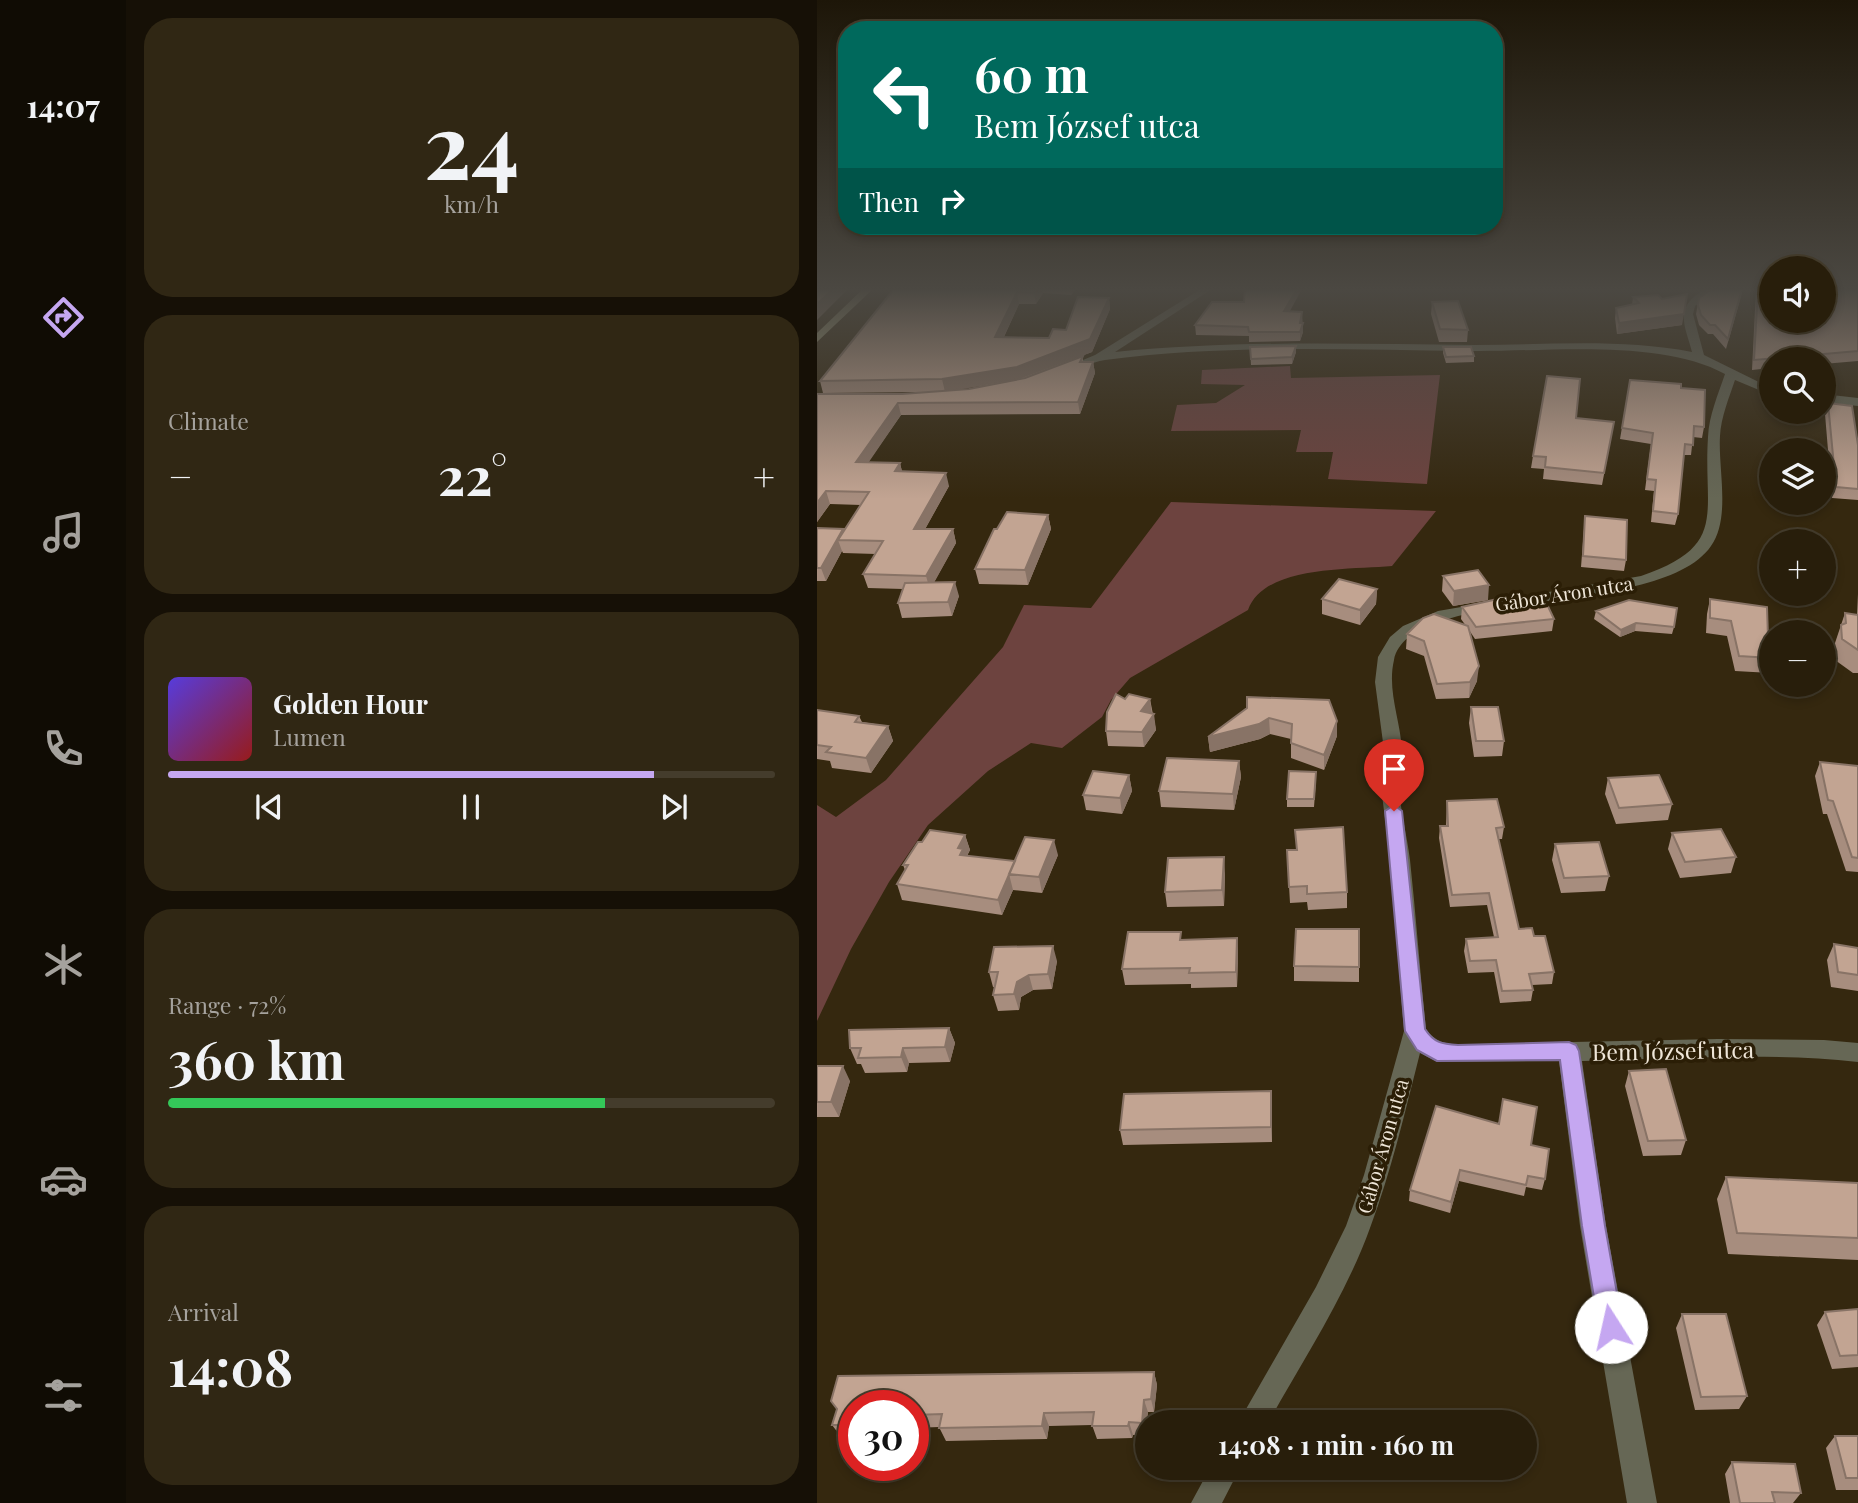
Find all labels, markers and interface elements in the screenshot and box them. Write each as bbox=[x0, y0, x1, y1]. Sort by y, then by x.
text: 60 m bbox=[974, 40, 1089, 105]
icon: left bbox=[859, 49, 950, 140]
text: 24 bbox=[424, 82, 519, 203]
text: 14:07 bbox=[26, 83, 100, 126]
text: Bem József utca bbox=[974, 103, 1200, 146]
icon: right bbox=[933, 182, 971, 220]
text: Then bbox=[859, 184, 919, 219]
text: km/h bbox=[444, 188, 499, 219]
map controls bbox=[1759, 256, 1836, 697]
button: sound bbox=[1759, 256, 1836, 333]
icon: directions bbox=[39, 293, 88, 342]
button: search bbox=[1759, 347, 1836, 424]
text: Climate bbox=[168, 405, 249, 436]
button: layers bbox=[1759, 438, 1836, 515]
text: 22° bbox=[438, 440, 507, 509]
text: − bbox=[168, 450, 193, 501]
text: + bbox=[753, 450, 775, 501]
icon: music bbox=[39, 508, 88, 557]
button: + bbox=[1759, 529, 1836, 606]
street label: Gábor Áron utca bbox=[1493, 569, 1635, 617]
button: − bbox=[1759, 620, 1836, 697]
text: Golden Hour bbox=[273, 686, 428, 721]
text: Lumen bbox=[273, 721, 346, 752]
icon: phone bbox=[39, 724, 88, 773]
pin bbox=[1364, 739, 1424, 811]
icon: arrive bbox=[1375, 750, 1413, 788]
icon: previous bbox=[250, 788, 288, 826]
icon: pause bbox=[452, 788, 490, 826]
icon: next bbox=[655, 788, 693, 826]
icon: climate bbox=[39, 940, 88, 989]
text: Range · 72% bbox=[168, 989, 286, 1020]
text: 360 km bbox=[168, 1024, 345, 1093]
street label: Bem József utca bbox=[1592, 1033, 1755, 1067]
street label: Gábor Áron utca bbox=[1350, 1075, 1414, 1216]
icon: car bbox=[39, 1155, 88, 1204]
position arrow bbox=[1574, 1290, 1648, 1364]
text: Arrival bbox=[168, 1296, 239, 1327]
text: 14:08 bbox=[168, 1331, 293, 1400]
icon: filters bbox=[39, 1371, 88, 1420]
speed limit sign: 30 bbox=[838, 1390, 929, 1481]
text: 14:08 · 1 min · 160 m bbox=[1218, 1427, 1454, 1462]

